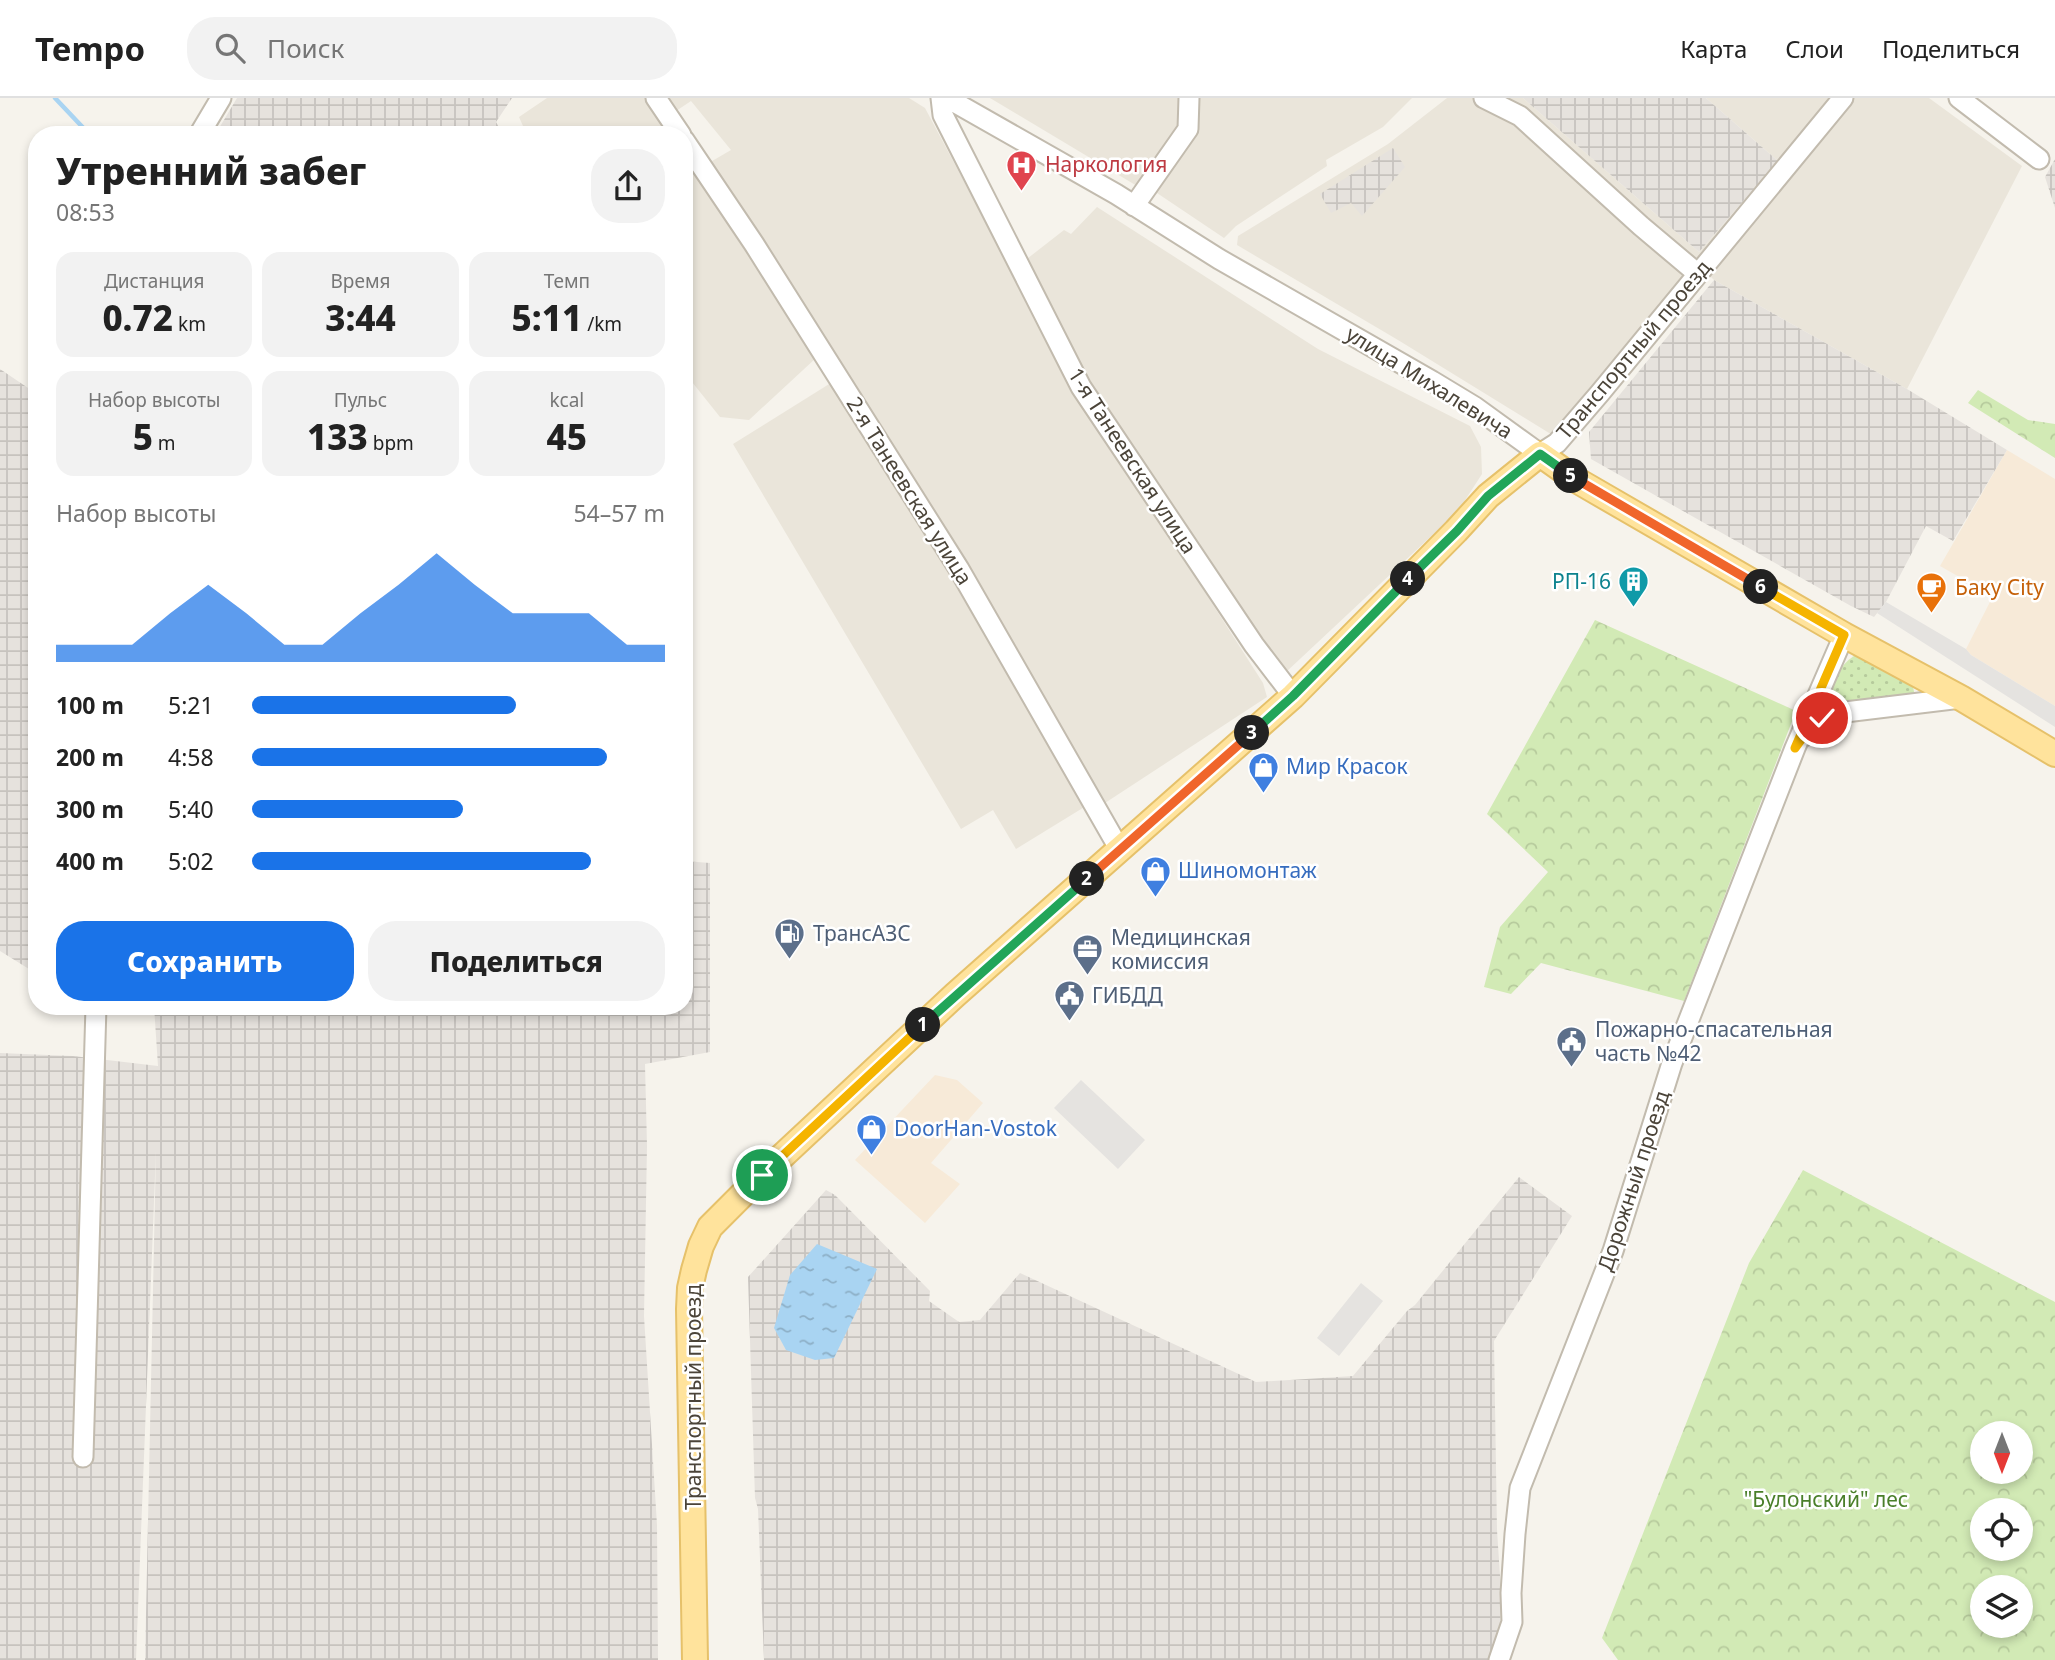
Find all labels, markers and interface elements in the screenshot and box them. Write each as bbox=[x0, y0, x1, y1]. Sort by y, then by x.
search box bbox=[187, 17, 677, 80]
text: Tempo bbox=[35, 26, 145, 71]
icon: search bbox=[211, 29, 249, 67]
text: Поиск bbox=[267, 30, 344, 66]
text: Карта bbox=[1680, 32, 1747, 65]
text: Слои bbox=[1785, 32, 1844, 65]
text: Поделиться bbox=[1882, 32, 2020, 65]
text: Утренний забег bbox=[56, 144, 366, 196]
hospital icon: Наркология bbox=[1005, 148, 1039, 192]
button: share bbox=[591, 149, 665, 223]
place label: Наркология bbox=[1045, 150, 1167, 178]
text: 08:53 bbox=[56, 196, 115, 228]
street label: Транспортный проезд bbox=[1550, 254, 1717, 445]
text: Дистанция bbox=[104, 268, 204, 294]
text: Время bbox=[331, 268, 390, 294]
text: Темп bbox=[544, 268, 590, 294]
text: 0.72 bbox=[102, 294, 173, 341]
text: 3:44 bbox=[325, 294, 396, 341]
text: 5:11 bbox=[512, 294, 582, 341]
text: km bbox=[173, 311, 206, 337]
text: /km bbox=[582, 311, 622, 337]
street label: улица Михалевича bbox=[1341, 319, 1518, 445]
street label: 1-я Танеевская улица bbox=[1062, 362, 1204, 559]
text: Набор высоты bbox=[88, 387, 220, 413]
text: Пульс bbox=[334, 387, 387, 413]
text: kcal bbox=[549, 387, 584, 413]
street label: 2-я Танеевская улица bbox=[841, 391, 979, 590]
text: 5 bbox=[133, 413, 153, 460]
text: 133 bbox=[307, 413, 368, 460]
text: 45 bbox=[547, 413, 587, 460]
text: m bbox=[153, 430, 176, 456]
text: bpm bbox=[368, 430, 414, 456]
pin: 5 bbox=[1554, 458, 1588, 494]
text: 5 bbox=[1565, 462, 1576, 488]
text: Набор высоты bbox=[56, 497, 216, 529]
text: 54–57 m bbox=[573, 497, 665, 529]
pin: 4 bbox=[1390, 561, 1426, 596]
text: 4 bbox=[1402, 565, 1413, 591]
building icon: РП-16 bbox=[1617, 565, 1651, 609]
place label: РП-16 bbox=[1552, 567, 1611, 595]
pin: 6 bbox=[1744, 570, 1778, 604]
cafe icon: Баку City bbox=[1915, 571, 1949, 615]
text: 6 bbox=[1755, 573, 1766, 599]
place label: Баку City bbox=[1955, 573, 2044, 601]
pin bbox=[1792, 688, 1852, 748]
text: 100 m bbox=[56, 689, 124, 721]
text: 5:21 bbox=[168, 689, 214, 721]
icon: check bbox=[1803, 699, 1841, 737]
pin: 3 bbox=[1234, 716, 1270, 750]
text: 3 bbox=[1246, 719, 1257, 745]
text: 200 m bbox=[56, 741, 124, 773]
text: 4:58 bbox=[168, 741, 214, 773]
shop icon: Мир Красок bbox=[1246, 750, 1280, 794]
place label: Мир Красок bbox=[1286, 752, 1408, 780]
text: 300 m bbox=[56, 793, 124, 825]
text: 5:40 bbox=[168, 793, 214, 825]
text: 400 m bbox=[56, 845, 124, 877]
text: 5:02 bbox=[168, 845, 214, 877]
shop icon: Шиномонтаж bbox=[1138, 854, 1172, 898]
place label: Шиномонтаж bbox=[1178, 856, 1317, 884]
pin: 2 bbox=[1070, 862, 1104, 896]
text: 2 bbox=[1081, 865, 1092, 891]
fuel station icon: ТрансАЗС bbox=[773, 917, 807, 961]
place label: ТрансАЗС bbox=[813, 919, 911, 947]
button: Сохранить bbox=[56, 921, 354, 1001]
button: Поделиться bbox=[368, 921, 665, 1001]
place label: Медицинская комиссия bbox=[1111, 923, 1251, 975]
office icon: Медицинская комиссия bbox=[1071, 933, 1105, 977]
public building icon: ГИБДД bbox=[1052, 979, 1086, 1023]
place label: ГИБДД bbox=[1092, 981, 1164, 1009]
pin: 1 bbox=[906, 1007, 940, 1042]
text: 1 bbox=[917, 1011, 928, 1037]
place label: Пожарно-спасательная часть №42 bbox=[1595, 1015, 1833, 1067]
public building icon: Пожарно-спасательная часть №42 bbox=[1555, 1025, 1589, 1069]
street label: Дорожный проезд bbox=[1591, 1087, 1676, 1275]
shop icon: DoorHan-Vostok bbox=[854, 1112, 888, 1156]
place label: DoorHan-Vostok bbox=[894, 1114, 1058, 1142]
pin bbox=[732, 1145, 792, 1205]
icon: arrive bbox=[743, 1156, 781, 1194]
street label: Транспортный проезд bbox=[679, 1284, 707, 1510]
north arrow bbox=[1970, 1421, 2034, 1484]
map controls bbox=[1970, 1421, 2033, 1638]
park label: "Булонский" лес bbox=[1744, 1485, 1908, 1513]
button: locate bbox=[1970, 1498, 2033, 1561]
button: layers bbox=[1970, 1575, 2033, 1638]

